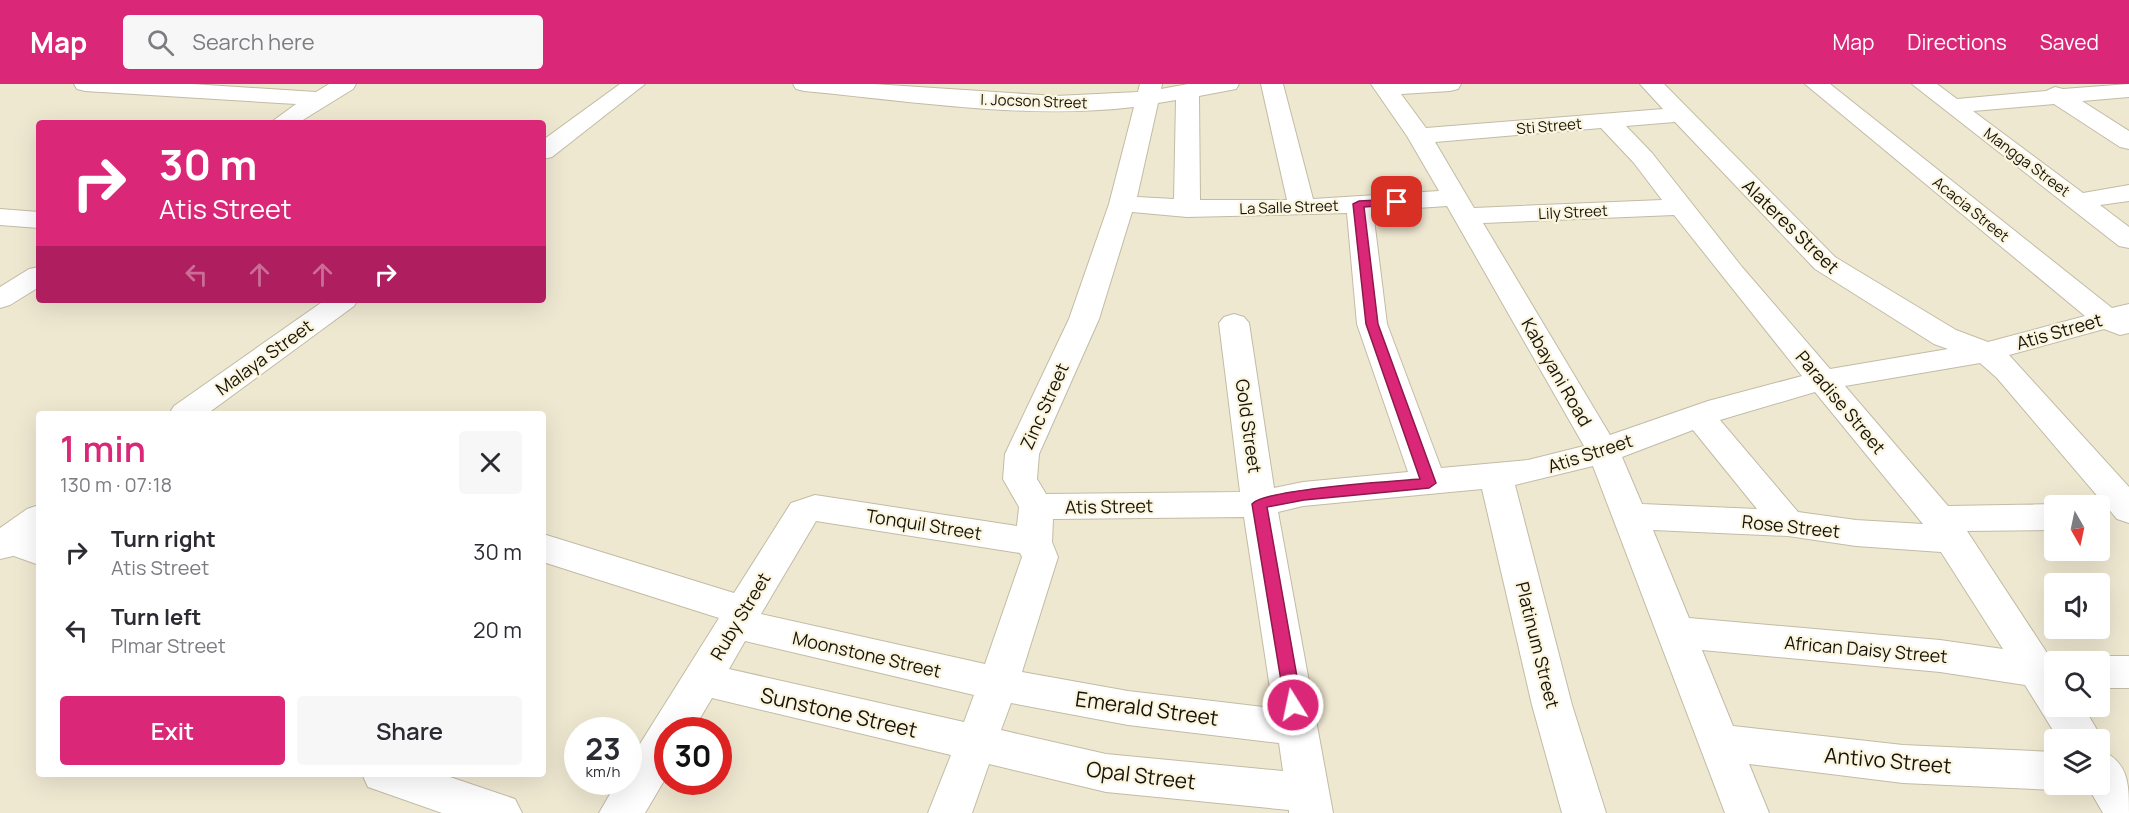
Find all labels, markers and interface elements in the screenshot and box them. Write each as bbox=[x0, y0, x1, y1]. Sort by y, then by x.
search box bbox=[123, 15, 543, 69]
text: Map bbox=[30, 23, 87, 61]
icon: search bbox=[144, 26, 177, 59]
text: Search here bbox=[192, 27, 315, 57]
text: Map bbox=[1833, 28, 1874, 56]
text: Directions bbox=[1907, 28, 2007, 56]
text: Saved bbox=[2040, 28, 2099, 56]
street label: I. Jocson Street bbox=[980, 89, 1088, 113]
street label: Sti Street bbox=[1515, 113, 1583, 139]
street label: Mangga Street bbox=[1980, 123, 2074, 201]
text: 30 m bbox=[159, 135, 257, 193]
icon: right bbox=[60, 144, 138, 222]
street label: Acacia Street bbox=[1928, 172, 2014, 246]
street label: Alateres Street bbox=[1737, 174, 1845, 278]
pin bbox=[1371, 176, 1422, 227]
icon: arrive bbox=[1380, 185, 1413, 218]
text: Atis Street bbox=[159, 190, 292, 227]
street label: La Salle Street bbox=[1239, 195, 1339, 219]
street label: Lily Street bbox=[1538, 200, 1608, 224]
icon: left bbox=[180, 258, 213, 291]
icon: ahead bbox=[243, 258, 276, 291]
icon: ahead bbox=[306, 258, 339, 291]
icon: right bbox=[369, 258, 402, 291]
street label: Atis Street bbox=[2013, 307, 2105, 355]
street label: Malaya Street bbox=[211, 314, 317, 400]
street label: Kabayani Road bbox=[1516, 314, 1598, 430]
street label: Paradise Street bbox=[1791, 345, 1891, 459]
street label: Zinc Street bbox=[1014, 359, 1074, 453]
street label: Gold Street bbox=[1231, 377, 1267, 475]
text: 1 min bbox=[60, 424, 146, 473]
street label: Atis Street bbox=[1544, 428, 1636, 478]
button: close bbox=[459, 431, 522, 494]
text: 130 m · 07:18 bbox=[60, 471, 172, 498]
street label: Atis Street bbox=[1065, 493, 1153, 519]
north arrow bbox=[2044, 495, 2110, 561]
map controls bbox=[2044, 495, 2110, 795]
street label: Tonquil Street bbox=[864, 503, 984, 545]
street label: Rose Street bbox=[1741, 509, 1841, 543]
text: Turn right bbox=[111, 524, 216, 554]
icon: right bbox=[60, 536, 93, 569]
text: 30 m bbox=[473, 537, 522, 567]
text: Atis Street bbox=[111, 554, 209, 581]
street label: Ruby Street bbox=[704, 568, 776, 664]
button: sound bbox=[2044, 573, 2110, 639]
street label: Platinum Street bbox=[1511, 579, 1565, 711]
text: Turn left bbox=[111, 602, 201, 632]
icon: left bbox=[60, 614, 93, 647]
text: 20 m bbox=[473, 615, 522, 645]
street label: Moonstone Street bbox=[790, 625, 944, 683]
street label: African Daisy Street bbox=[1783, 630, 1949, 668]
text: Plmar Street bbox=[111, 632, 226, 659]
button: search bbox=[2044, 651, 2110, 717]
position arrow bbox=[1261, 673, 1325, 737]
street label: Sunstone Street bbox=[758, 680, 920, 744]
street label: Emerald Street bbox=[1074, 684, 1220, 732]
button: Exit bbox=[60, 696, 285, 765]
button: Share bbox=[297, 696, 522, 765]
speed limit sign: 30 bbox=[654, 717, 732, 795]
text: 23 bbox=[585, 728, 621, 769]
button: layers bbox=[2044, 729, 2110, 795]
street label: Antivo Street bbox=[1823, 740, 1953, 780]
street label: Opal Street bbox=[1085, 754, 1197, 796]
text: km/h bbox=[586, 761, 620, 782]

